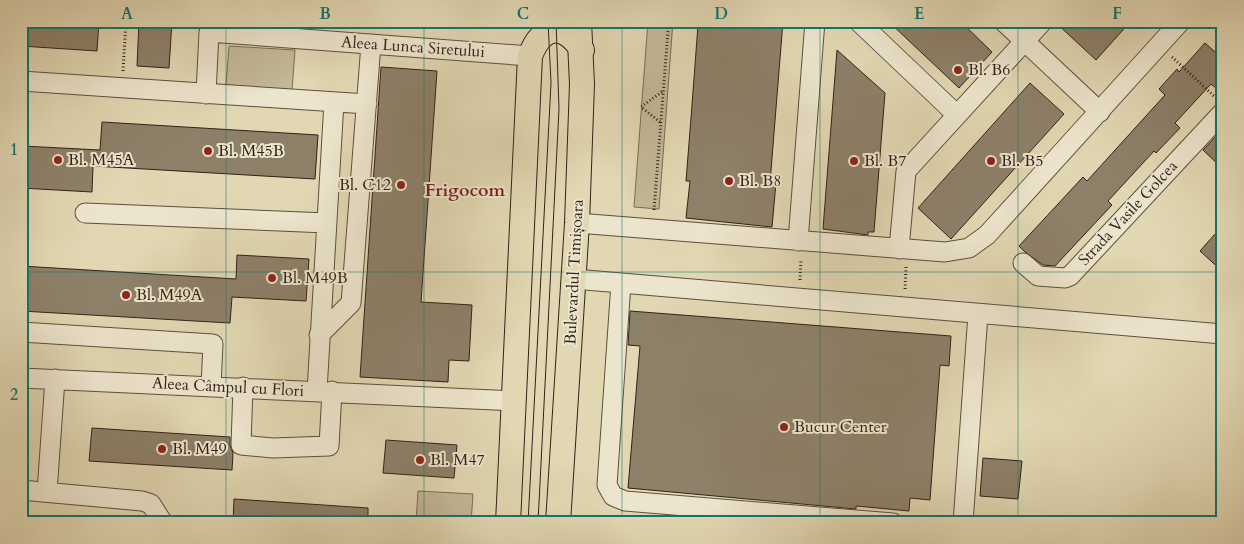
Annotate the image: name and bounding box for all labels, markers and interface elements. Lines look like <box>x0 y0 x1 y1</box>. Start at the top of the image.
text: A <box>121 3 133 25</box>
text: B <box>319 3 331 25</box>
text: C <box>517 3 529 25</box>
text: D <box>714 3 728 25</box>
text: E <box>914 3 924 25</box>
text: F <box>1112 3 1122 25</box>
street label: Aleea Lunca Siretului <box>340 31 486 63</box>
place label: Bl. B6 <box>968 59 1010 81</box>
marker: Bl. B6 <box>952 64 964 76</box>
text: 1 <box>10 139 18 161</box>
place label: Bl. M45B <box>218 140 284 162</box>
marker: Bl. M45B <box>202 145 214 157</box>
place label: Bl. M45A <box>68 149 135 171</box>
place label: Bl. B7 <box>864 150 906 172</box>
place label: Bl. B5 <box>1001 150 1043 172</box>
marker: Bl. M45A <box>52 154 64 166</box>
marker: Bl. B7 <box>848 155 860 167</box>
marker: Bl. B5 <box>985 155 997 167</box>
street label: Strada Vasile Golcea <box>1073 155 1183 270</box>
place label: Bl. B8 <box>739 170 781 192</box>
place label: Bl. C12 <box>339 174 391 196</box>
marker: Bl. B8 <box>723 175 735 187</box>
district label: Frigocom <box>425 178 506 203</box>
marker: Bl. C12 <box>395 179 407 191</box>
street label: Bulevardul Timișoara <box>559 199 589 345</box>
place label: Bl. M49B <box>282 267 348 289</box>
marker: Bl. M49B <box>266 272 278 284</box>
place label: Bl. M49A <box>136 284 203 306</box>
marker: Bl. M49A <box>120 289 132 301</box>
street label: Aleea Câmpul cu Flori <box>151 372 305 402</box>
text: 2 <box>10 384 18 406</box>
place label: Bucur Center <box>794 416 887 438</box>
marker: Bucur Center <box>778 421 790 433</box>
place label: Bl. M49 <box>172 438 227 460</box>
marker: Bl. M49 <box>156 443 168 455</box>
place label: Bl. M47 <box>430 449 485 471</box>
marker: Bl. M47 <box>414 454 426 466</box>

